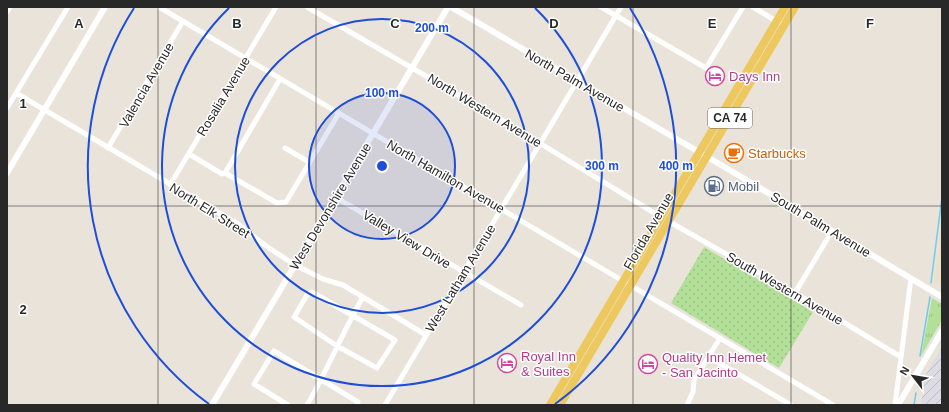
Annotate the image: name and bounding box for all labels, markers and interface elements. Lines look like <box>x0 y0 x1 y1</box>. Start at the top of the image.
text: A <box>74 16 84 31</box>
text: B <box>232 16 242 31</box>
text: C <box>390 16 400 31</box>
text: D <box>549 16 559 31</box>
text: E <box>708 16 717 31</box>
text: F <box>866 16 874 31</box>
text: 200 m <box>415 21 449 35</box>
street label: Valencia Avenue <box>116 40 177 130</box>
street label: North Palm Avenue <box>523 46 627 115</box>
street label: Rosalia Avenue <box>194 54 253 139</box>
hotel icon: Days Inn <box>704 65 726 87</box>
place label: Days Inn <box>729 69 780 84</box>
street label: North Western Avenue <box>425 70 544 150</box>
text: 100 m <box>365 86 399 100</box>
text: 1 <box>19 96 27 111</box>
road number: CA 74 <box>708 108 752 128</box>
street label: North Hamilton Avenue <box>384 137 507 216</box>
street label: West Devonshire Avenue <box>287 140 374 272</box>
cafe icon: Starbucks <box>723 142 745 164</box>
place label: Starbucks <box>748 146 806 161</box>
centre of rings <box>375 159 389 173</box>
text: 300 m <box>585 159 619 173</box>
text: 400 m <box>659 159 693 173</box>
fuel station icon: Mobil <box>703 175 725 197</box>
place label: Mobil <box>728 179 759 194</box>
street label: North Elk Street <box>167 180 253 241</box>
street label: South Palm Avenue <box>768 189 873 260</box>
street label: Florida Avenue <box>620 190 677 272</box>
street label: Valley View Drive <box>360 207 453 272</box>
street label: West Latham Avenue <box>422 222 499 335</box>
street label: South Western Avenue <box>724 249 846 328</box>
text: 2 <box>19 302 27 317</box>
place label: Royal Inn & Suites <box>521 349 576 379</box>
place label: Quality Inn Hemet - San Jacinto <box>662 350 766 380</box>
hotel icon: Royal Inn & Suites <box>496 352 518 374</box>
hotel icon: Quality Inn Hemet - San Jacinto <box>637 353 659 375</box>
north arrow <box>893 356 933 396</box>
text: N <box>897 364 912 377</box>

